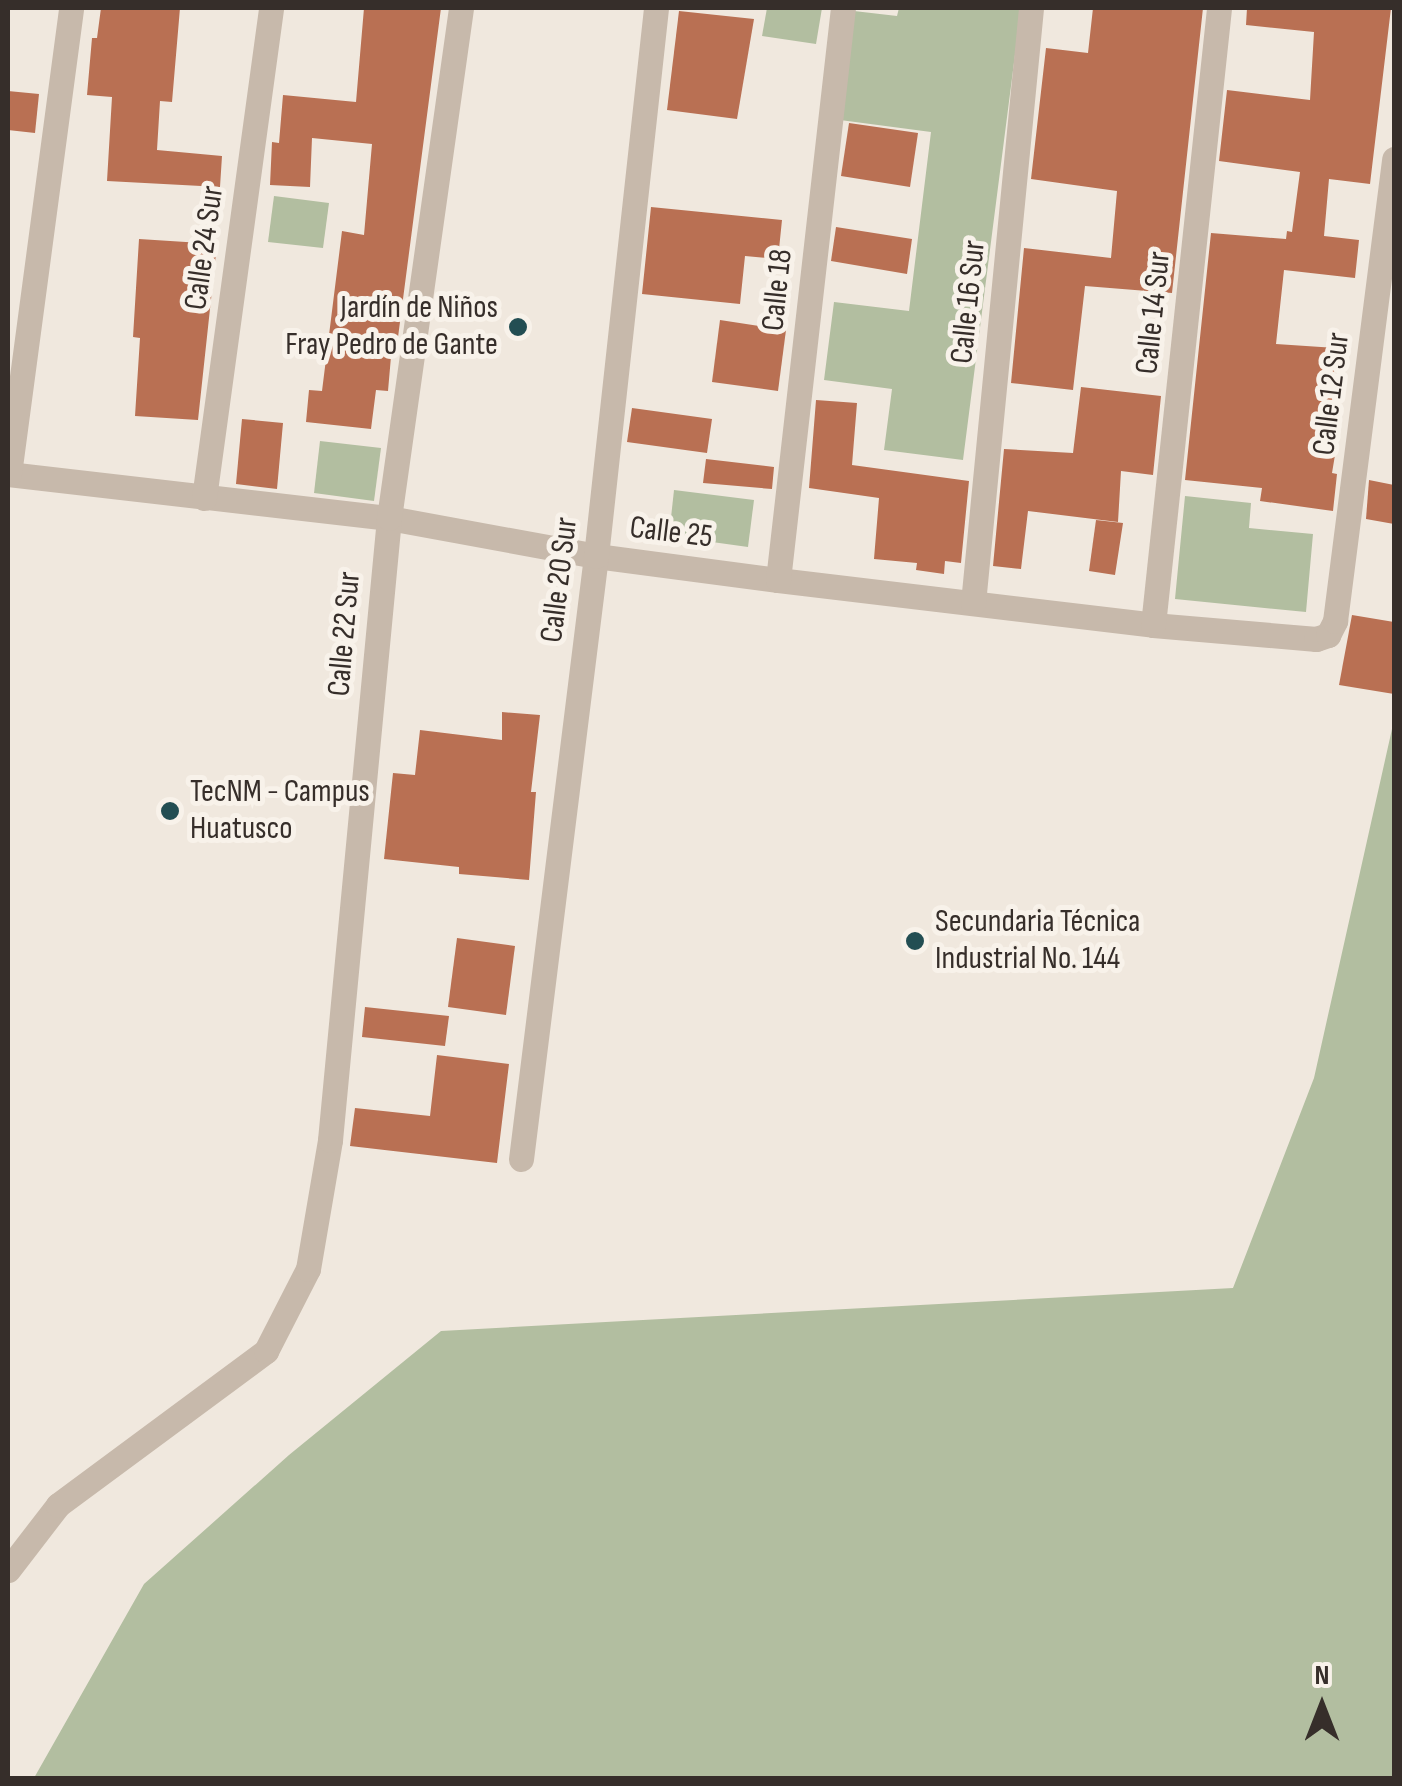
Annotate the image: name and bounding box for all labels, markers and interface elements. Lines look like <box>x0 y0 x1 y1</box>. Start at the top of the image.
street label: Calle 24 Sur <box>177 184 233 312</box>
street label: Calle 16 Sur <box>943 238 995 366</box>
street label: Calle 18 <box>755 247 801 333</box>
street label: Calle 14 Sur <box>1128 250 1180 376</box>
place label: Jardín de Niños Fray Pedro de Gante <box>285 290 498 365</box>
marker: Jardín de Niños Fray Pedro de Gante <box>507 316 529 338</box>
street label: Calle 12 Sur <box>1305 331 1359 457</box>
street label: Calle 25 <box>627 509 715 557</box>
street label: Calle 20 Sur <box>533 515 587 645</box>
street label: Calle 22 Sur <box>320 570 370 698</box>
place label: TecNM - Campus Huatusco <box>190 774 370 849</box>
marker: TecNM - Campus Huatusco <box>159 800 181 822</box>
place label: Secundaria Técnica Industrial No. 144 <box>935 904 1140 979</box>
marker: Secundaria Técnica Industrial No. 144 <box>904 930 926 952</box>
north arrow <box>1272 1656 1372 1756</box>
text: N <box>1315 1659 1329 1692</box>

